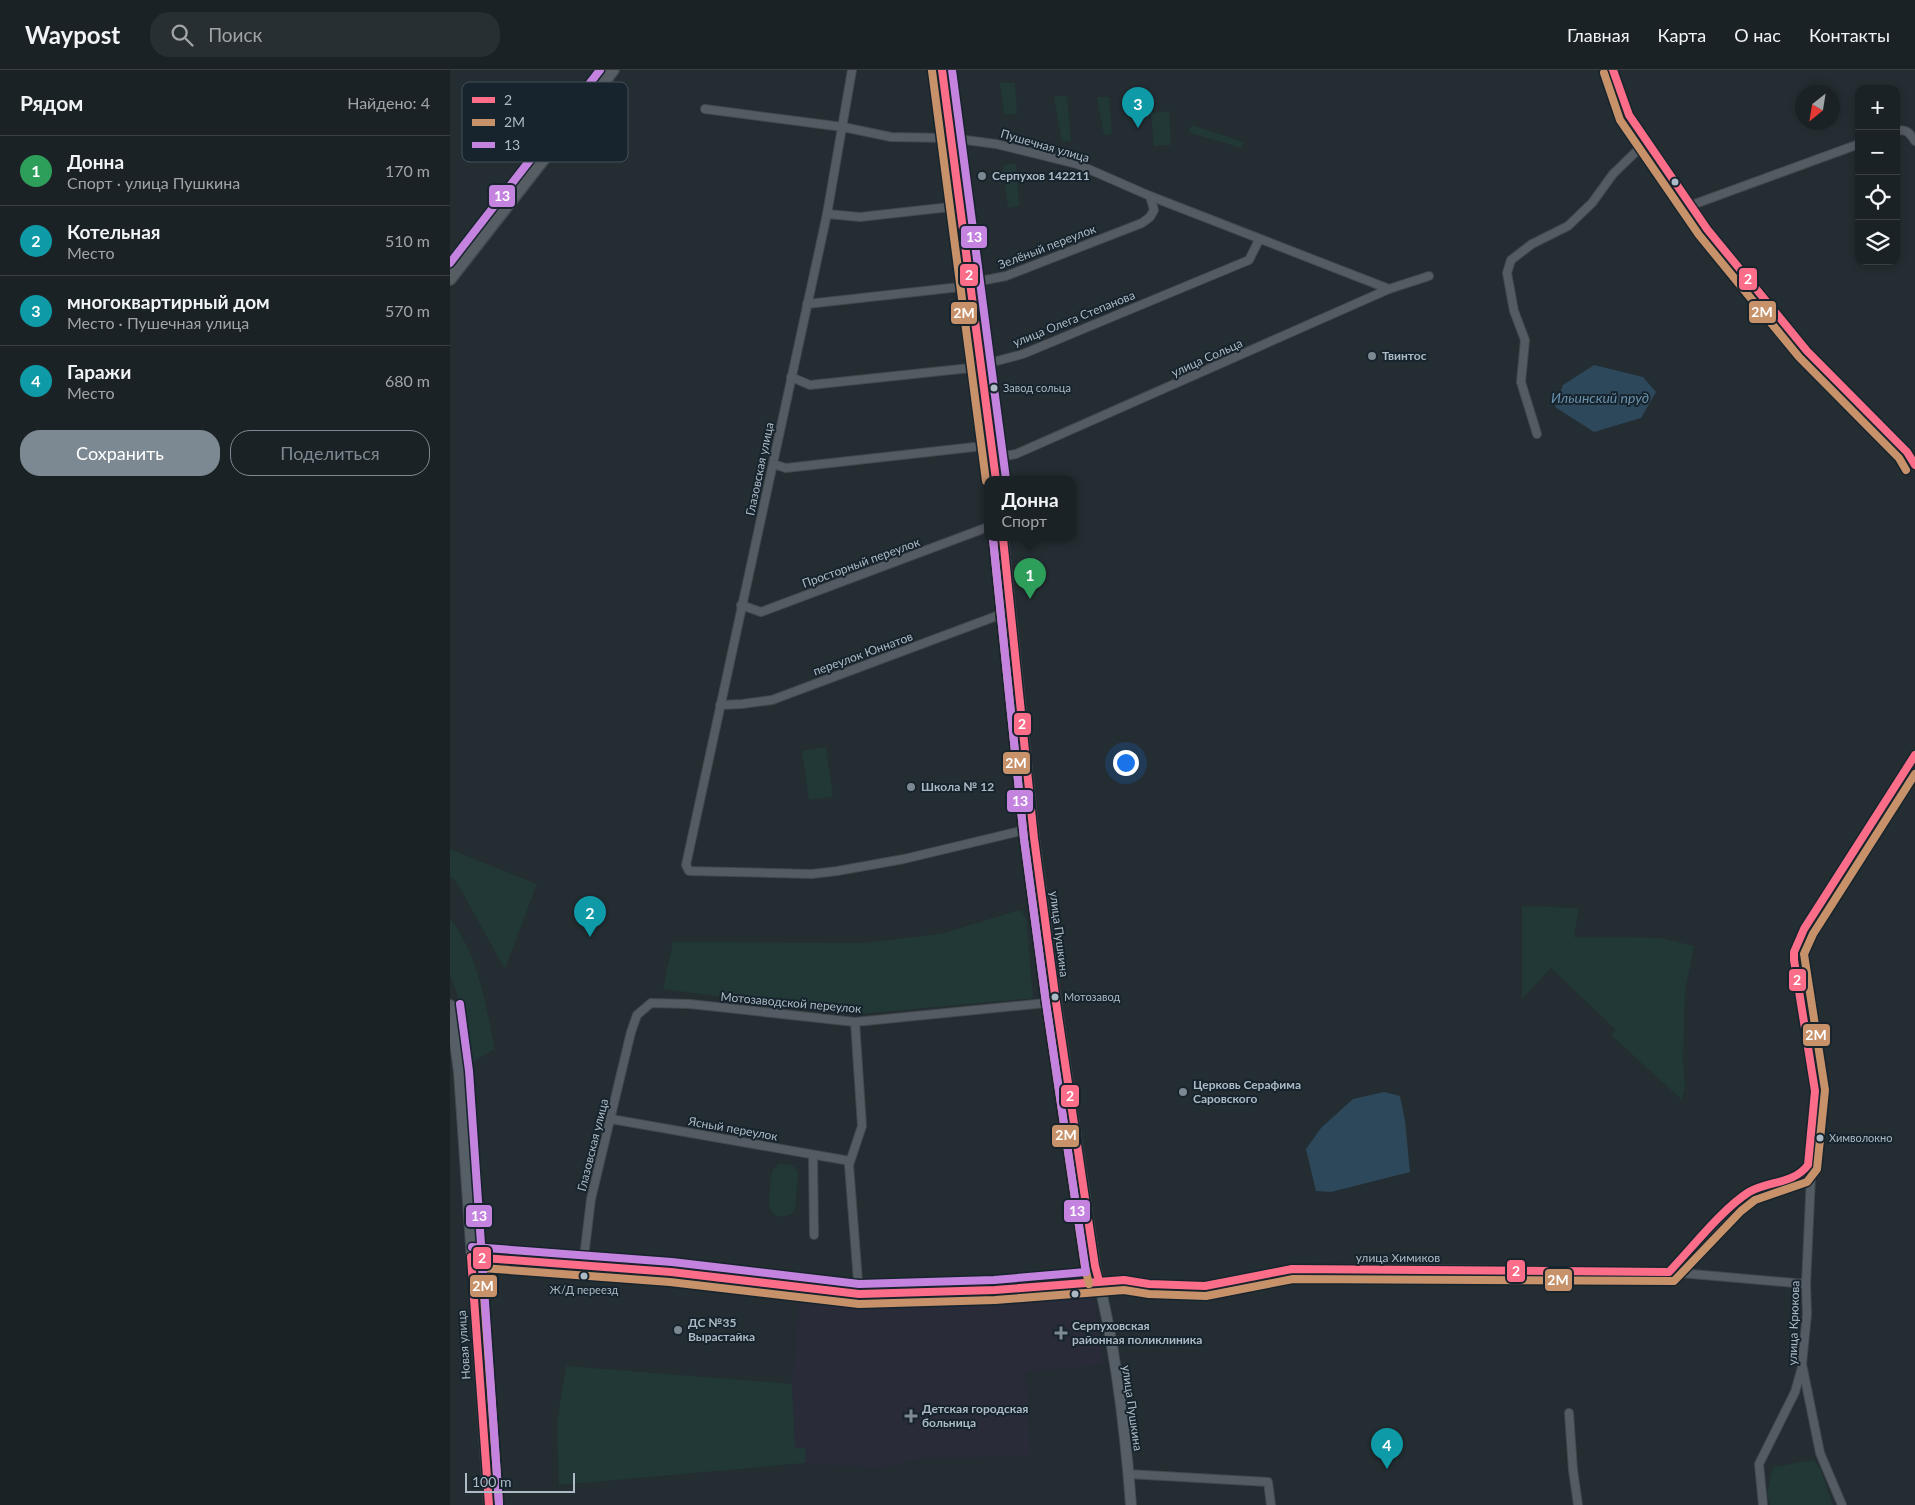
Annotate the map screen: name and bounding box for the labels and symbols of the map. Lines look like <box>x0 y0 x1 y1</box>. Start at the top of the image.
legend <box>462 82 628 162</box>
north arrow <box>1795 85 1840 130</box>
pin: 3 <box>1122 87 1154 128</box>
text: 2 <box>504 91 512 108</box>
text: 2М <box>504 113 525 130</box>
street label: Пушечная улица <box>999 126 1091 165</box>
text: 13 <box>504 136 520 153</box>
place label: Серпухов 142211 <box>992 168 1090 183</box>
marker: Серпухов 142211 <box>976 170 988 182</box>
unlabelled marker <box>1670 177 1680 187</box>
line badge: 13 <box>488 184 516 208</box>
text: 13 <box>494 187 510 204</box>
street label: Зелёный переулок <box>996 221 1099 272</box>
line badge: 13 <box>960 225 988 249</box>
text: 13 <box>966 228 982 245</box>
line badge: 2 <box>959 263 979 287</box>
text: 2 <box>965 266 973 283</box>
line badge: 2 <box>1738 267 1758 291</box>
text: 2 <box>1744 270 1752 287</box>
street label: улица Олега Степанова <box>1011 287 1137 350</box>
line badge: 2М <box>1748 300 1777 324</box>
line badge: 2М <box>950 301 978 325</box>
text: 2М <box>1751 303 1773 320</box>
text: 2М <box>953 304 975 321</box>
street label: улица Сольца <box>1169 335 1245 380</box>
place label: Твинтос <box>1382 348 1427 363</box>
marker: Твинтос <box>1366 350 1378 362</box>
place label: Завод сольца <box>1003 381 1071 394</box>
marker: Завод сольца <box>989 383 999 393</box>
water label: Ильинский пруд <box>1551 389 1649 406</box>
street label: Глазовская улица <box>742 421 777 517</box>
street label: Просторный переулок <box>800 534 923 591</box>
pin: 1 <box>1014 558 1046 599</box>
street label: переулок Юннатов <box>811 629 915 679</box>
line badge: 2 <box>1013 712 1032 736</box>
text: 2 <box>1018 715 1026 732</box>
your location <box>1113 750 1139 776</box>
line badge: 2М <box>1002 751 1031 775</box>
text: 2М <box>1005 754 1027 771</box>
place label: Школа № 12 <box>921 779 994 794</box>
marker: Школа № 12 <box>905 781 917 793</box>
line badge: 13 <box>1006 789 1034 813</box>
text: 13 <box>1012 792 1028 809</box>
street label: улица Пушкина <box>1047 890 1072 978</box>
pin: 2 <box>574 896 606 937</box>
line badge: 2 <box>1788 968 1807 992</box>
text: 2 <box>1793 971 1801 988</box>
street label: Мотозаводской переулок <box>720 989 863 1016</box>
place label: Мотозавод <box>1064 990 1120 1003</box>
marker: Мотозавод <box>1050 992 1060 1002</box>
line badge: 2М <box>1802 1023 1831 1047</box>
text: 2М <box>1805 1026 1827 1043</box>
place label: Церковь Серафима Саровского <box>1193 1077 1301 1106</box>
line badge: 2 <box>1060 1084 1080 1108</box>
marker: Церковь Серафима Саровского <box>1177 1086 1189 1098</box>
text: 2 <box>1066 1087 1074 1104</box>
street label: Глазовская улица <box>574 1097 611 1193</box>
street label: Ясный переулок <box>686 1113 780 1144</box>
line badge: 2М <box>1051 1124 1080 1148</box>
text: 2М <box>1055 1126 1077 1143</box>
place label: Химволокно <box>1829 1131 1892 1144</box>
marker: Химволокно <box>1815 1133 1825 1143</box>
line badge: 13 <box>1063 1199 1091 1223</box>
text: 13 <box>1069 1202 1085 1219</box>
line badge: 13 <box>465 1204 493 1228</box>
text: 13 <box>471 1207 487 1224</box>
line badge: 2 <box>472 1246 492 1270</box>
text: 2 <box>478 1249 486 1266</box>
street label: улица Химиков <box>1356 1250 1440 1265</box>
line badge: 2 <box>1506 1259 1526 1283</box>
text: 2 <box>1512 1262 1520 1279</box>
line badge: 2М <box>1544 1268 1573 1292</box>
marker: Ж/Д переезд <box>579 1271 589 1281</box>
text: 2М <box>1547 1271 1569 1288</box>
line badge: 2М <box>469 1274 498 1298</box>
text: 2М <box>472 1277 494 1294</box>
street label: улица Крюкова <box>1785 1280 1802 1366</box>
place label: Ж/Д переезд <box>550 1283 619 1296</box>
unlabelled marker <box>1070 1289 1080 1299</box>
street label: Новая улица <box>454 1310 473 1380</box>
place label: ДС №35 Вырастайка <box>688 1315 755 1344</box>
place label: Серпуховская районная поликлиника <box>1072 1318 1202 1347</box>
marker: ДС №35 Вырастайка <box>672 1324 684 1336</box>
marker: Серпуховская районная поликлиника <box>1054 1326 1068 1340</box>
street label: улица Пушкина <box>1119 1364 1146 1452</box>
place label: Детская городская больница <box>922 1401 1028 1430</box>
marker: Детская городская больница <box>904 1409 918 1423</box>
pin: 4 <box>1371 1428 1403 1469</box>
scale bar <box>465 1470 575 1493</box>

